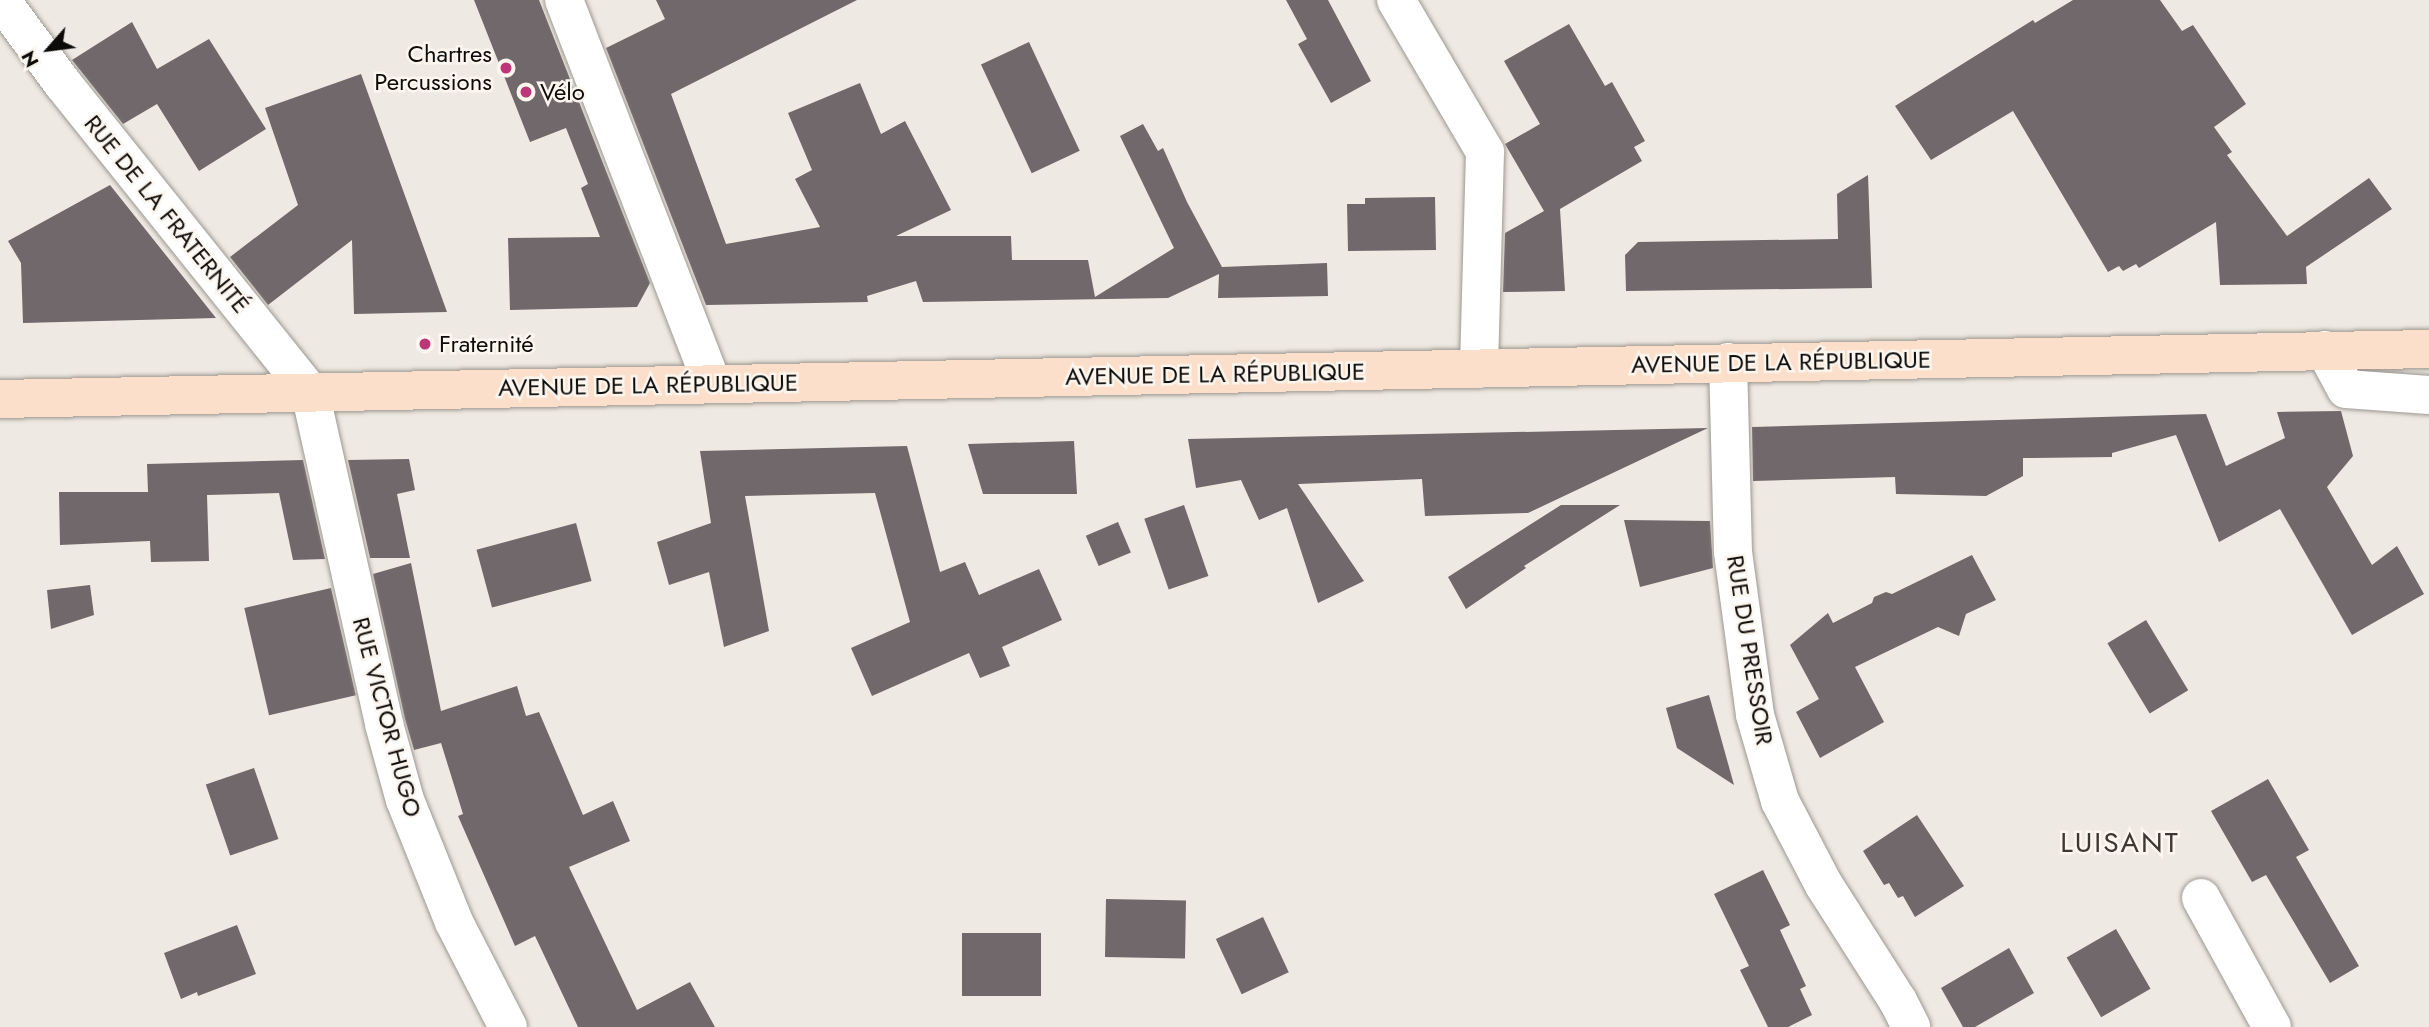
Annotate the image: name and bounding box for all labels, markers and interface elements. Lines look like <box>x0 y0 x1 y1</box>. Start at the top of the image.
north arrow <box>14 14 84 84</box>
place label: Chartres Percussions <box>374 40 492 96</box>
text: N <box>15 46 45 72</box>
marker: Chartres Percussions <box>498 60 514 76</box>
place label: Vélo <box>540 78 585 106</box>
marker: Vélo <box>518 84 534 100</box>
street label: RUE DE LA FRATERNITÉ <box>78 109 256 319</box>
place label: Fraternité <box>439 330 534 358</box>
marker: Fraternité <box>417 336 433 352</box>
street label: AVENUE DE LA RÉPUBLIQUE <box>1631 345 1931 379</box>
street label: AVENUE DE LA RÉPUBLIQUE <box>1065 357 1365 391</box>
street label: AVENUE DE LA RÉPUBLIQUE <box>498 368 798 402</box>
street label: RUE DU PRESSOIR <box>1721 553 1779 747</box>
street label: RUE VICTOR HUGO <box>346 614 428 820</box>
district label: LUISANT <box>2061 826 2179 860</box>

